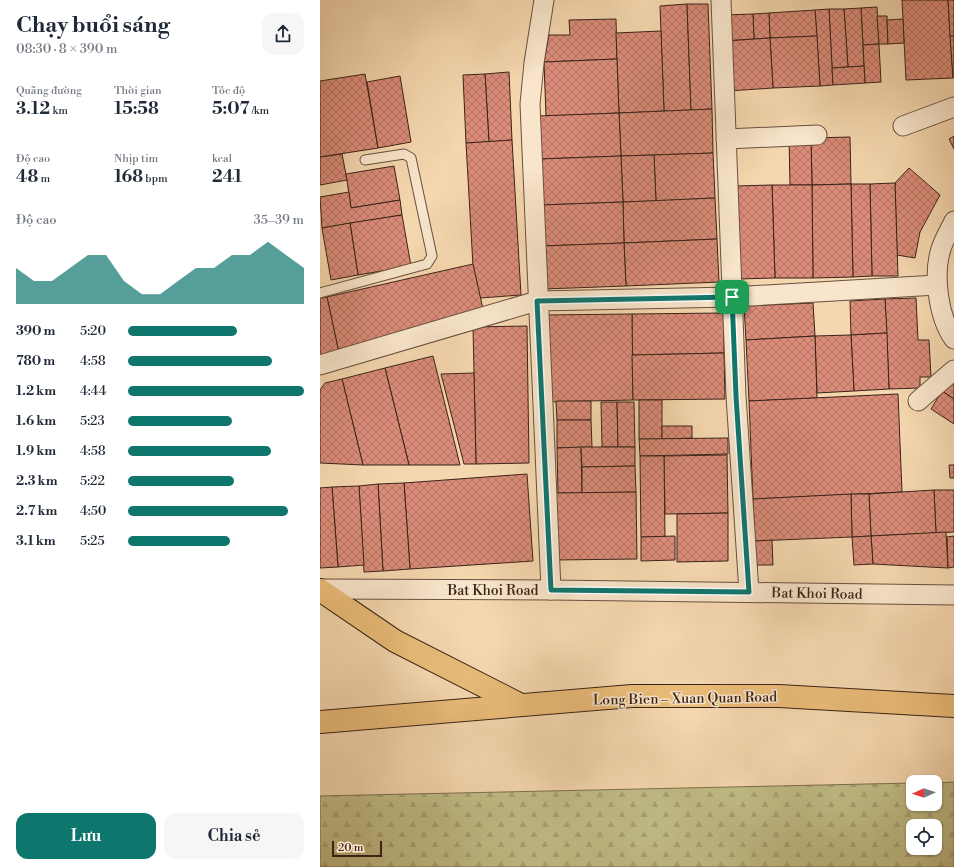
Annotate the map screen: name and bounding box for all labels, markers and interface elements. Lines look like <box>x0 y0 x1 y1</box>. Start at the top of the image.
text: Chạy buổi sáng <box>16 12 170 39</box>
button: share <box>262 13 304 55</box>
text: 08:30 · 8 × 390 m <box>16 41 117 57</box>
text: Quãng đường <box>16 84 82 98</box>
text: Thời gian <box>114 84 162 98</box>
text: Tốc độ <box>212 84 245 98</box>
text: 3.12 <box>16 98 50 120</box>
text: 15:58 <box>114 98 159 120</box>
text: 5:07 <box>212 98 249 120</box>
text: km <box>50 104 68 118</box>
text: /km <box>249 104 269 118</box>
text: Độ cao <box>16 152 50 166</box>
text: Nhịp tim <box>114 152 158 166</box>
text: kcal <box>212 152 232 166</box>
text: 48 <box>16 166 38 188</box>
text: 168 <box>114 166 143 188</box>
text: 241 <box>212 166 242 188</box>
text: m <box>38 172 50 186</box>
text: bpm <box>143 172 168 186</box>
text: Độ cao <box>16 212 57 228</box>
text: 35–39 m <box>254 212 304 228</box>
pin <box>715 280 749 314</box>
icon: arrive <box>721 286 743 308</box>
text: 390 m <box>16 323 55 339</box>
text: 5:20 <box>80 323 106 339</box>
text: 780 m <box>16 353 55 369</box>
text: 4:58 <box>80 353 106 369</box>
text: 1.2 km <box>16 383 56 399</box>
text: 4:44 <box>80 383 106 399</box>
text: 1.6 km <box>16 413 56 429</box>
text: 5:23 <box>80 413 105 429</box>
text: 1.9 km <box>16 443 56 459</box>
text: 4:58 <box>80 443 106 459</box>
text: 2.3 km <box>16 473 57 489</box>
text: 5:22 <box>80 473 105 489</box>
text: 2.7 km <box>16 503 57 519</box>
text: 4:50 <box>80 503 106 519</box>
text: 3.1 km <box>16 533 56 549</box>
text: 5:25 <box>80 533 105 549</box>
street label: Bat Khoi Road <box>446 582 539 600</box>
street label: Bat Khoi Road <box>770 584 863 604</box>
street label: Long Bien – Xuan Quan Road <box>593 688 777 710</box>
north arrow <box>906 775 942 811</box>
map controls <box>906 775 942 855</box>
button: Lưu <box>16 813 156 859</box>
button: Chia sẻ <box>164 813 304 859</box>
button: locate <box>906 819 942 855</box>
scale bar <box>332 839 382 858</box>
text: 20 m <box>338 841 363 855</box>

